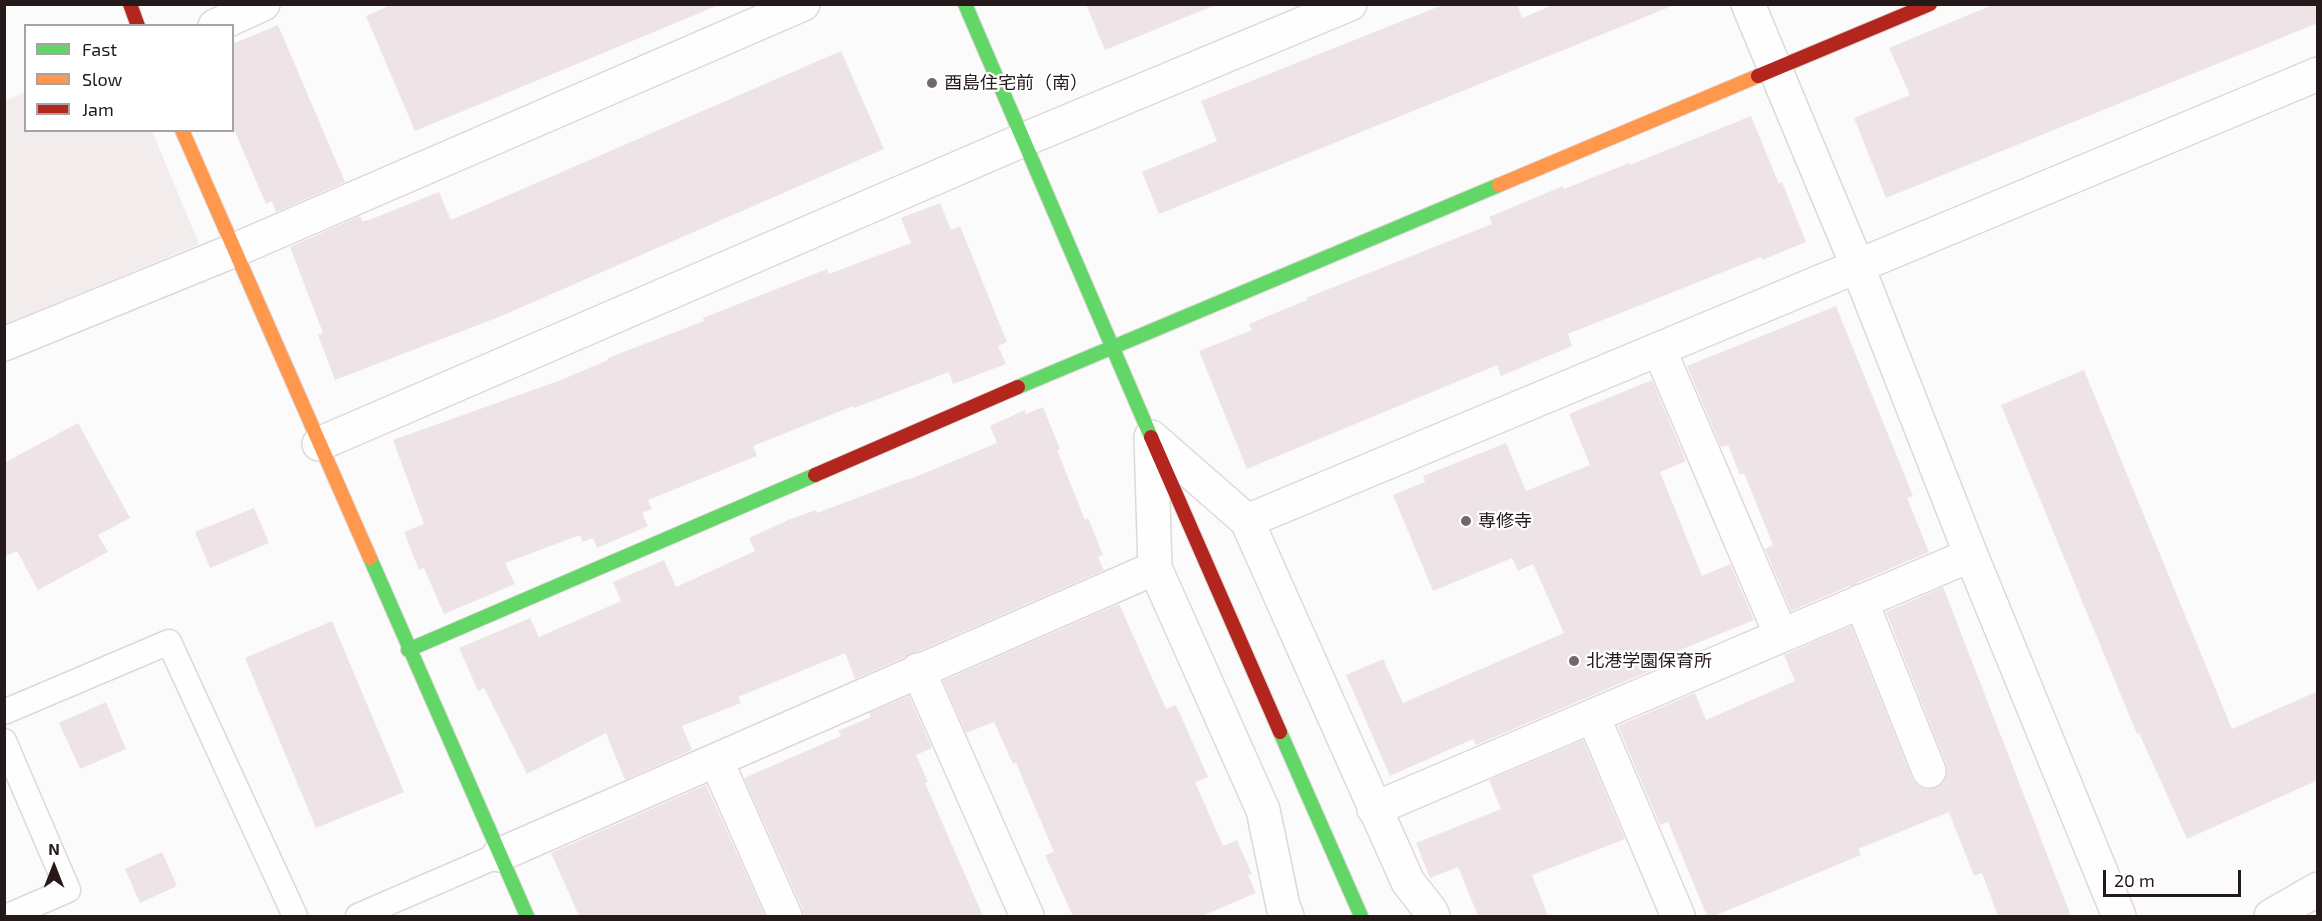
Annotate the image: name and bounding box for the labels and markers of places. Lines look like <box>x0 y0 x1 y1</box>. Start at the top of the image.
place label: 酉島住宅前（南） <box>944 72 1088 94</box>
marker: 酉島住宅前（南） <box>925 76 939 90</box>
place label: 専修寺 <box>1478 510 1532 532</box>
marker: 専修寺 <box>1459 514 1473 528</box>
place label: 北港学園保育所 <box>1586 650 1712 672</box>
marker: 北港学園保育所 <box>1567 654 1581 668</box>

